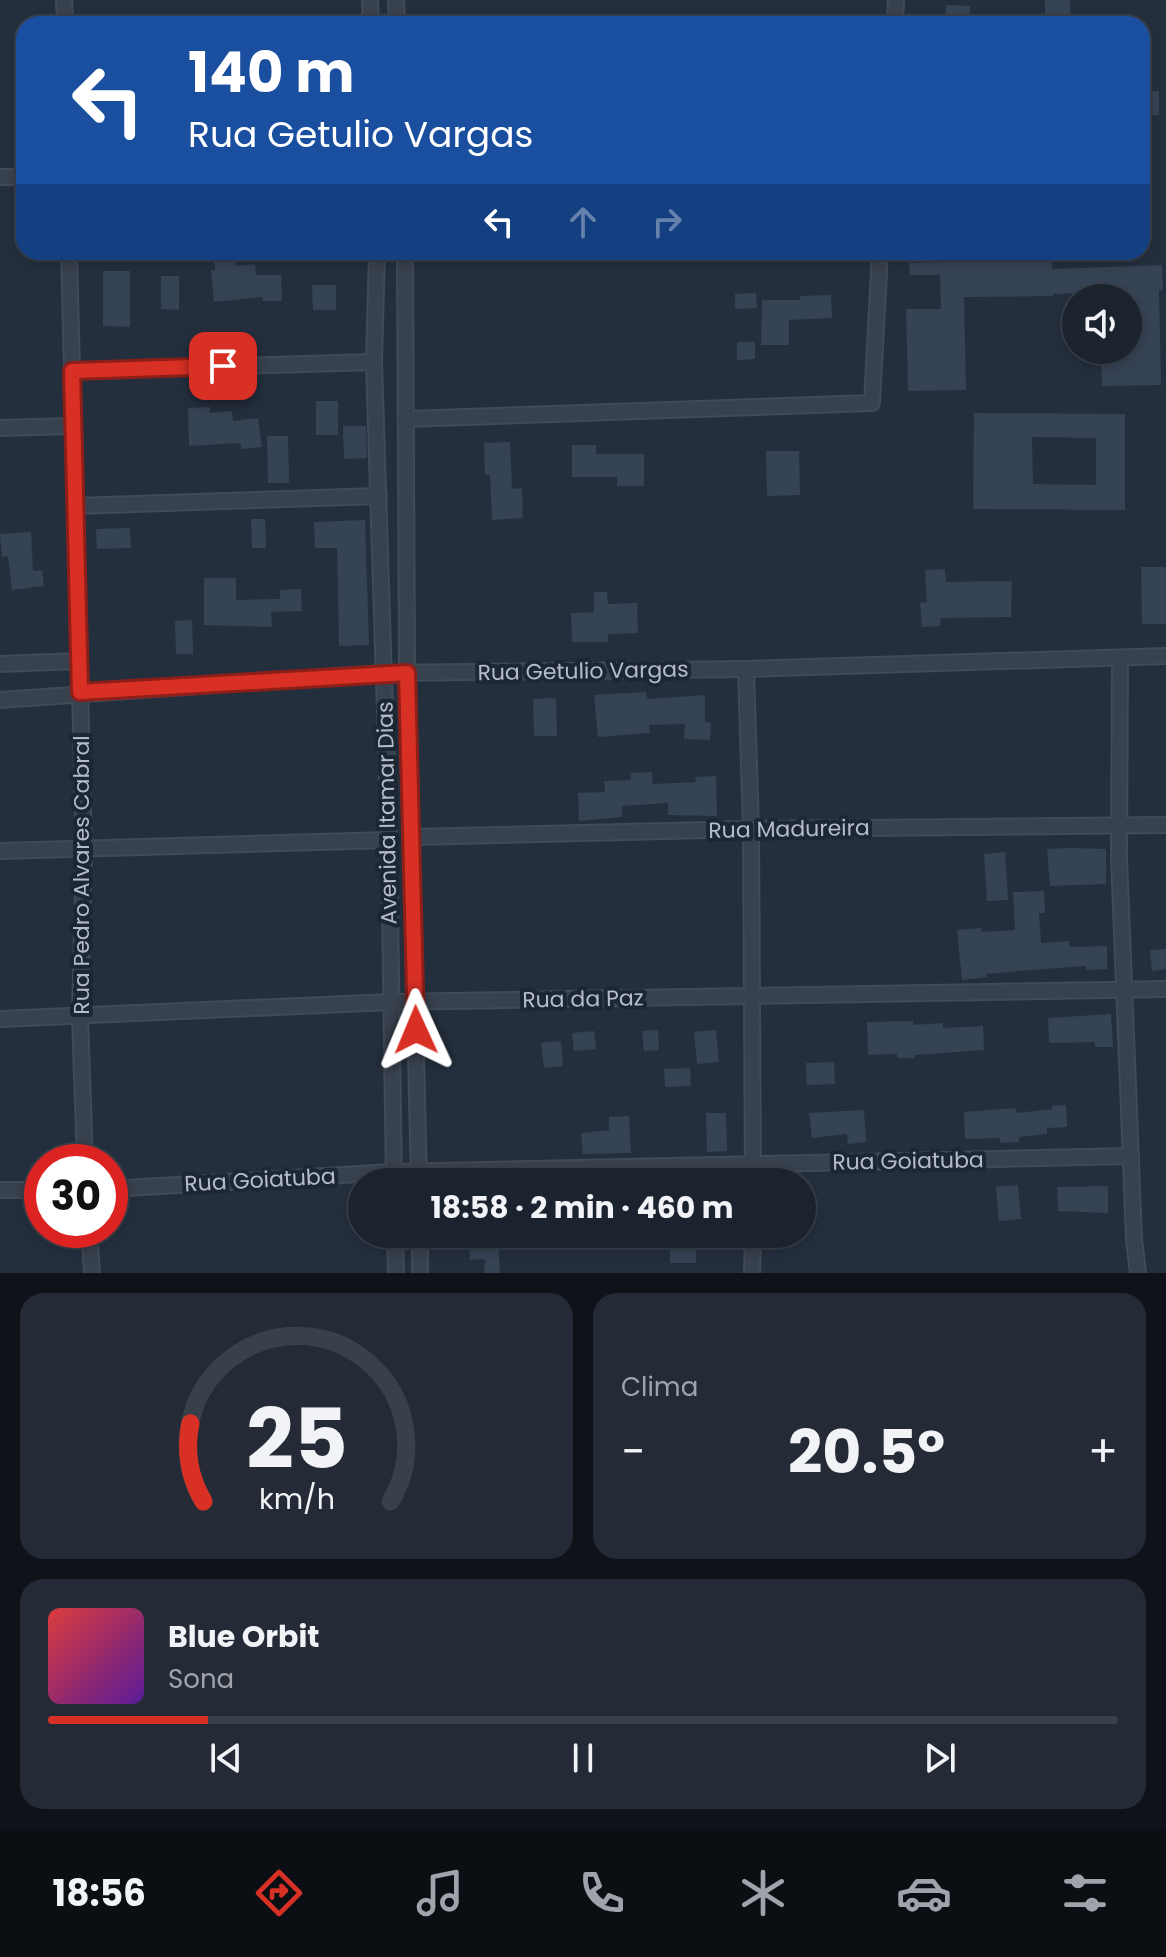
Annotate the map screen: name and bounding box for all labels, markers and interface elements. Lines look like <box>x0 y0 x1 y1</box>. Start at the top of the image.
text: 140 m <box>188 33 355 112</box>
icon: left <box>56 48 160 152</box>
text: Rua Getulio Vargas <box>188 109 533 160</box>
icon: left <box>477 200 521 244</box>
icon: ahead <box>561 200 605 244</box>
icon: right <box>645 200 689 244</box>
map controls <box>1062 284 1142 364</box>
button: sound <box>1062 284 1142 364</box>
pin <box>189 332 257 400</box>
icon: arrive <box>201 344 245 388</box>
street label: Rua Getulio Vargas <box>477 654 689 688</box>
street label: Avenida Itamar Dias <box>370 701 404 925</box>
street label: Rua Pedro Alvares Cabral <box>66 735 97 1015</box>
street label: Rua Madureira <box>708 812 870 846</box>
street label: Rua da Paz <box>522 982 644 1016</box>
position arrow <box>374 988 458 1072</box>
speed limit sign: 30 <box>24 1144 128 1248</box>
street label: Rua Goiatuba <box>832 1144 984 1178</box>
street label: Rua Goiatuba <box>184 1161 336 1199</box>
text: 18:58 · 2 min · 460 m <box>431 1186 734 1229</box>
text: Clima <box>621 1369 698 1405</box>
text: 25 <box>246 1381 347 1497</box>
text: 20.5° <box>788 1410 945 1494</box>
text: − <box>621 1421 645 1482</box>
text: + <box>1088 1421 1118 1482</box>
text: km/h <box>258 1479 335 1519</box>
text: Blue Orbit <box>168 1615 320 1658</box>
text: Sona <box>168 1661 234 1697</box>
icon: previous <box>204 1736 248 1780</box>
icon: pause <box>561 1736 605 1780</box>
icon: next <box>918 1736 962 1780</box>
icon: directions <box>251 1865 307 1921</box>
icon: music <box>412 1865 468 1921</box>
icon: phone <box>574 1865 630 1921</box>
icon: climate <box>735 1865 791 1921</box>
icon: car <box>896 1865 952 1921</box>
icon: filters <box>1057 1865 1113 1921</box>
text: 18:56 <box>53 1868 146 1919</box>

